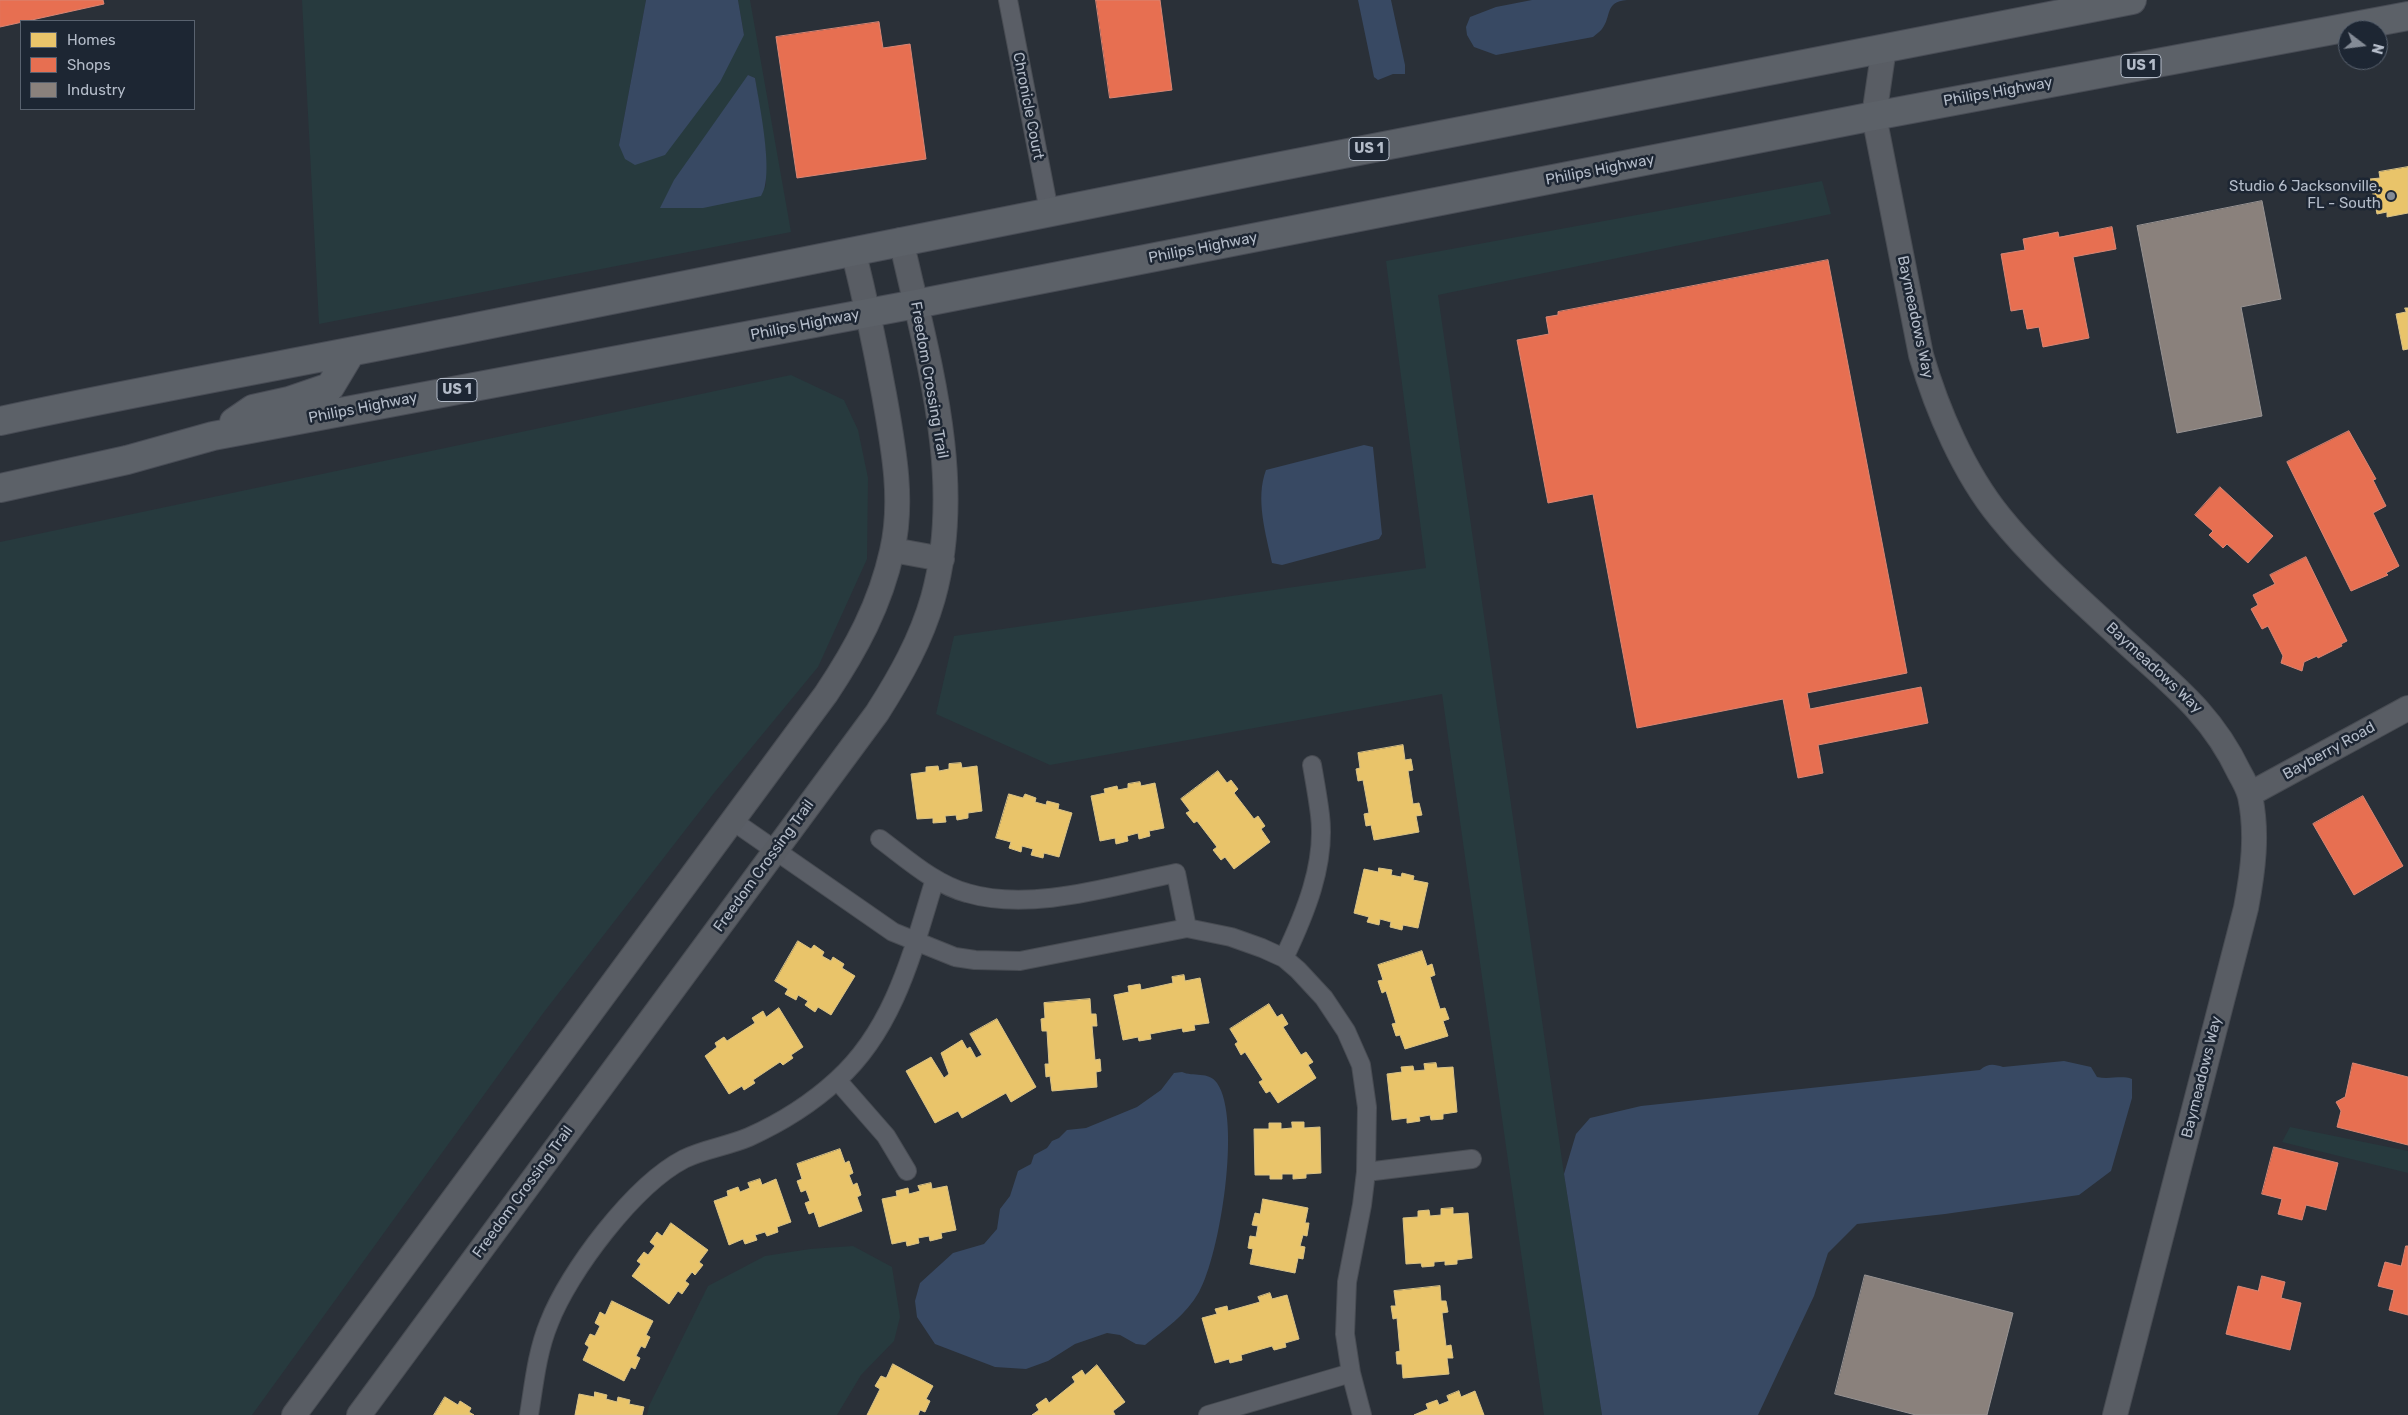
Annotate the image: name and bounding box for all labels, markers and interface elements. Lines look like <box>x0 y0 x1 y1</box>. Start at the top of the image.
legend <box>20 20 195 110</box>
north arrow <box>2338 20 2388 70</box>
text: Homes <box>67 31 116 49</box>
text: N <box>2367 42 2387 56</box>
street label: Chronicle Court <box>1009 51 1047 161</box>
road number: US 1 <box>2121 54 2161 78</box>
text: Shops <box>67 56 111 74</box>
street label: Philips Highway <box>1942 74 2054 110</box>
text: Industry <box>67 81 126 99</box>
road number: US 1 <box>1349 138 1389 160</box>
street label: Philips Highway <box>1544 151 1656 189</box>
place label: Studio 6 Jacksonville, FL - South <box>2229 178 2381 213</box>
marker: Studio 6 Jacksonville, FL - South <box>2385 190 2397 202</box>
street label: Philips Highway <box>1147 229 1259 267</box>
street label: Baymeadows Way <box>1893 254 1937 380</box>
street label: Freedom Crossing Trail <box>906 300 952 460</box>
street label: Philips Highway <box>749 306 861 344</box>
road number: US 1 <box>437 378 477 402</box>
street label: Philips Highway <box>307 389 419 427</box>
street label: Baymeadows Way <box>2102 619 2206 717</box>
street label: Bayberry Road <box>2280 718 2378 784</box>
street label: Freedom Crossing Trail <box>710 796 818 936</box>
street label: Baymeadows Way <box>2178 1014 2226 1140</box>
street label: Freedom Crossing Trail <box>469 1122 577 1262</box>

